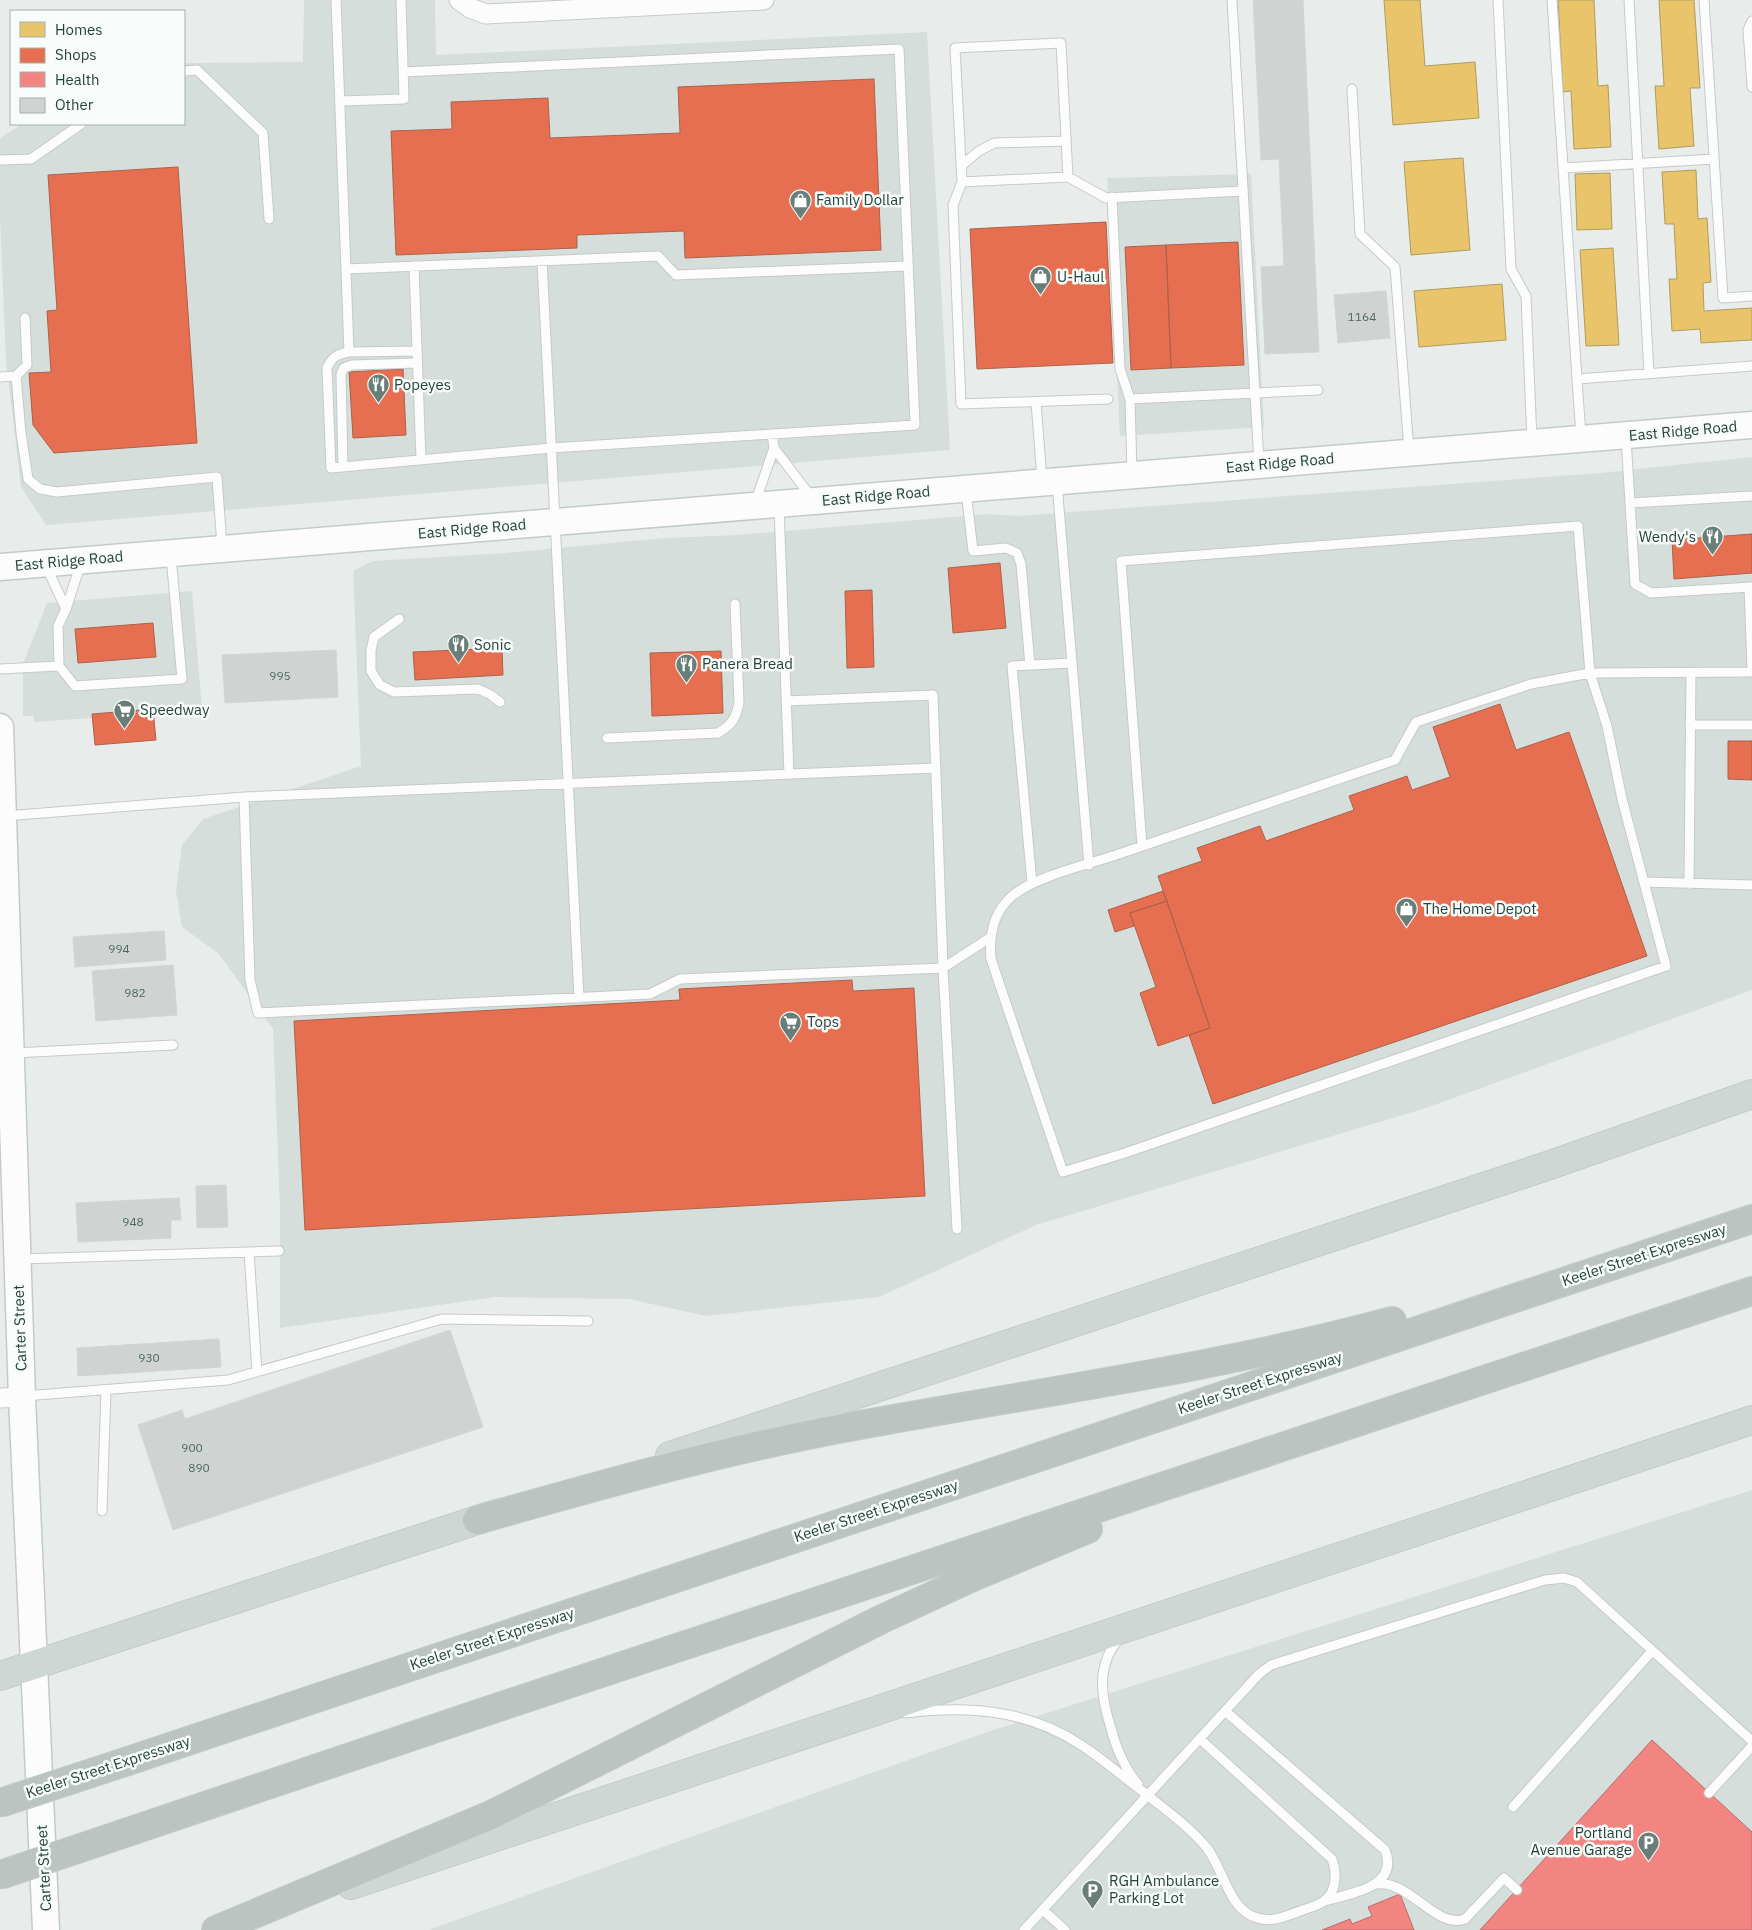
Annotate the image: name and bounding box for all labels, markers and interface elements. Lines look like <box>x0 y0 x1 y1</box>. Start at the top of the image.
legend <box>10 10 185 125</box>
text: Homes <box>55 20 103 39</box>
text: Shops <box>55 45 97 64</box>
text: Health <box>55 70 100 89</box>
text: Other <box>55 95 94 114</box>
shop icon: Family Dollar <box>788 188 812 219</box>
place label: Family Dollar <box>816 190 904 209</box>
shop icon: U-Haul <box>1029 265 1053 296</box>
place label: U-Haul <box>1057 267 1104 286</box>
house number: 1164 <box>1348 309 1376 324</box>
restaurant icon: Popeyes <box>366 373 390 404</box>
place label: Popeyes <box>394 375 451 394</box>
street label: East Ridge Road <box>1628 416 1738 445</box>
street label: East Ridge Road <box>1225 448 1335 477</box>
street label: East Ridge Road <box>821 481 931 510</box>
street label: East Ridge Road <box>417 514 527 543</box>
restaurant icon: Wendy's <box>1700 525 1724 556</box>
place label: Wendy's <box>1639 527 1696 546</box>
street label: East Ridge Road <box>14 546 124 575</box>
restaurant icon: Sonic <box>446 633 470 664</box>
place label: Sonic <box>474 635 511 654</box>
restaurant icon: Panera Bread <box>674 652 698 683</box>
place label: Panera Bread <box>702 654 793 673</box>
house number: 995 <box>269 668 291 683</box>
supermarket icon: Speedway <box>112 698 136 729</box>
place label: Speedway <box>140 700 210 719</box>
shop icon: The Home Depot <box>1395 897 1419 928</box>
place label: The Home Depot <box>1423 899 1536 918</box>
house number: 994 <box>108 941 130 956</box>
house number: 982 <box>124 985 146 1000</box>
supermarket icon: Tops <box>779 1010 803 1041</box>
place label: Tops <box>807 1012 839 1031</box>
house number: 948 <box>122 1214 144 1229</box>
street label: Keeler Street Expressway <box>1559 1219 1729 1290</box>
street label: Carter Street <box>8 1284 31 1372</box>
street label: Keeler Street Expressway <box>1175 1347 1345 1418</box>
house number: 930 <box>138 1350 160 1365</box>
house number: 900 <box>181 1440 203 1455</box>
house number: 890 <box>188 1460 210 1475</box>
street label: Keeler Street Expressway <box>791 1475 961 1546</box>
street label: Keeler Street Expressway <box>407 1603 577 1674</box>
street label: Keeler Street Expressway <box>23 1731 193 1802</box>
place label: Portland Avenue Garage <box>1530 1823 1632 1859</box>
street label: Carter Street <box>32 1824 55 1912</box>
parking icon: Portland Avenue Garage <box>1636 1830 1660 1861</box>
place label: RGH Ambulance Parking Lot <box>1109 1871 1219 1907</box>
parking icon: RGH Ambulance Parking Lot <box>1081 1878 1105 1909</box>

